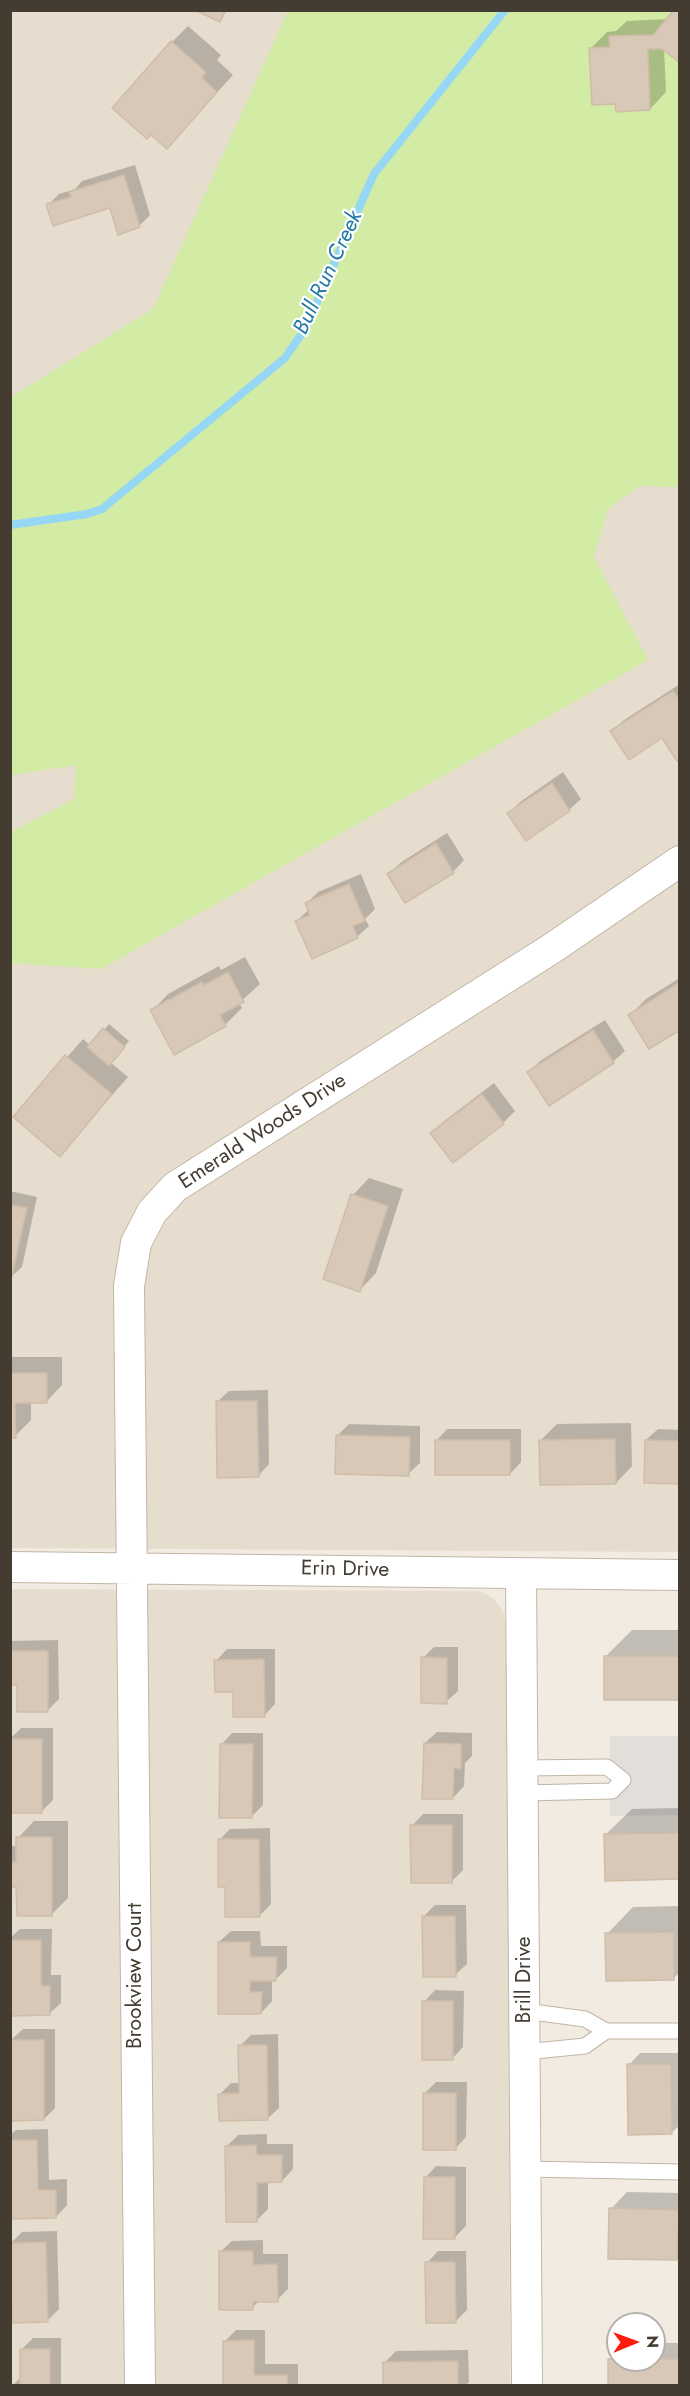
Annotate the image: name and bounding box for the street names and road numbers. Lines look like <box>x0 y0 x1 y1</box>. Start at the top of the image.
street label: Emerald Woods Drive <box>175 1068 351 1196</box>
street label: Erin Drive <box>301 1557 389 1583</box>
street label: Brookview Court <box>123 1903 149 2049</box>
street label: Brill Drive <box>512 1936 538 2024</box>

